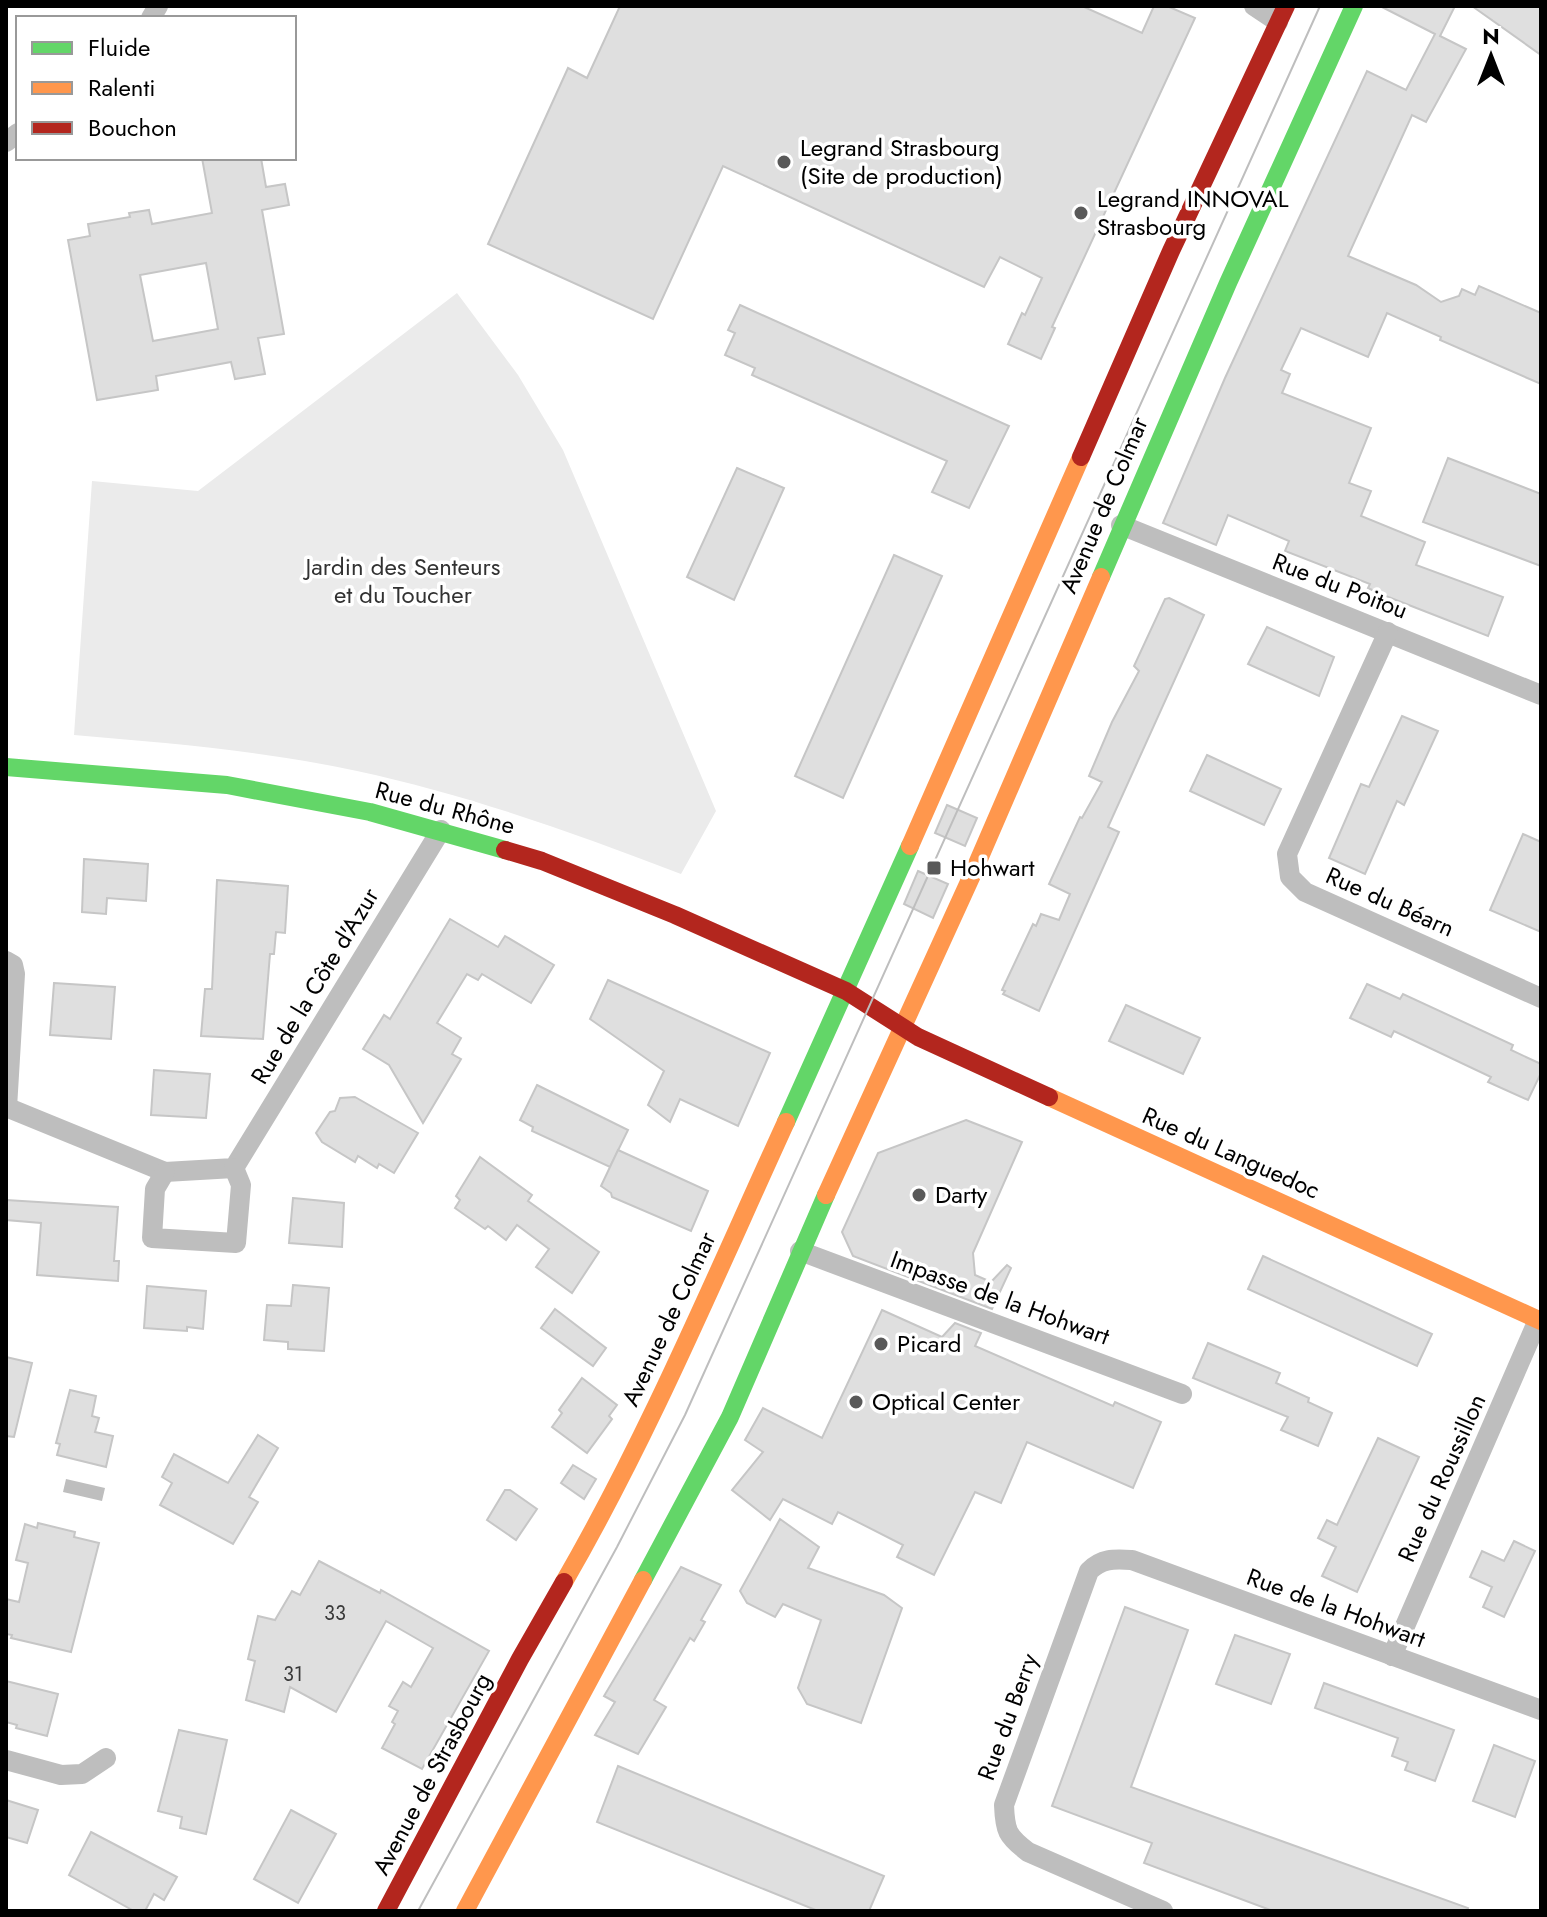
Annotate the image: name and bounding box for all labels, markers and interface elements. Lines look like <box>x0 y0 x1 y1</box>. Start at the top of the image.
legend <box>16 16 296 160</box>
north arrow <box>1451 16 1531 96</box>
text: N <box>1482 20 1500 52</box>
text: Fluide <box>88 30 150 65</box>
text: Ralenti <box>88 70 155 105</box>
text: Bouchon <box>88 110 177 145</box>
place label: Legrand Strasbourg (Site de production) <box>800 130 1003 193</box>
marker: Legrand Strasbourg (Site de production) <box>775 153 793 171</box>
place label: Legrand INNOVAL Strasbourg <box>1097 181 1289 244</box>
marker: Legrand INNOVAL Strasbourg <box>1072 204 1090 222</box>
street label: Avenue de Colmar <box>1051 410 1157 599</box>
street label: Rue du Poitou <box>1267 544 1413 627</box>
park label: Jardin des Senteurs et du Toucher <box>303 549 500 612</box>
street label: Rue du Rhône <box>371 772 519 843</box>
place label: Hohwart <box>950 850 1035 885</box>
street label: Rue du Béarn <box>1320 858 1460 945</box>
marker: Hohwart <box>925 859 943 877</box>
street label: Rue de la Côte d'Azur <box>242 880 388 1091</box>
street label: Rue du Languedoc <box>1137 1098 1326 1207</box>
place label: Darty <box>935 1177 988 1212</box>
marker: Darty <box>910 1186 928 1204</box>
street label: Avenue de Colmar <box>613 1225 725 1412</box>
street label: Impasse de la Hohwart <box>886 1242 1115 1354</box>
place label: Picard <box>897 1326 961 1361</box>
marker: Picard <box>872 1335 890 1353</box>
place label: Optical Center <box>872 1384 1021 1419</box>
street label: Rue du Roussillon <box>1389 1388 1494 1567</box>
marker: Optical Center <box>847 1393 865 1411</box>
street label: Rue de la Hohwart <box>1242 1559 1431 1656</box>
house number: 33 <box>324 1599 346 1628</box>
street label: Rue du Berry <box>968 1648 1047 1785</box>
house number: 31 <box>283 1660 303 1689</box>
street label: Avenue de Strasbourg <box>363 1666 500 1881</box>

